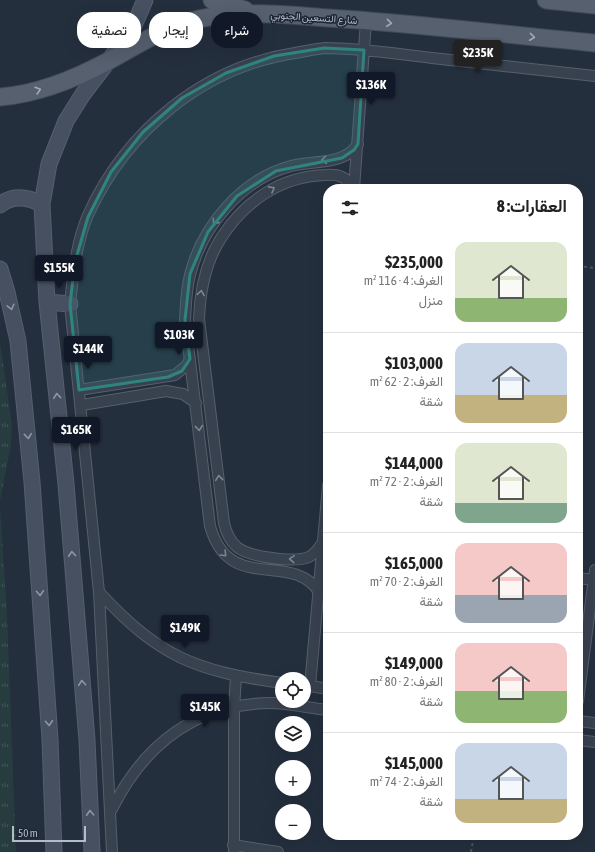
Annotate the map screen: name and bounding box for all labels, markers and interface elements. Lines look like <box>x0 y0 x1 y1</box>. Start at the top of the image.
street label: شارع التسعين الجنوبي <box>270 9 358 29</box>
chip: تصفية <box>77 12 141 48</box>
chip: إيجار <box>149 12 203 48</box>
chip: شراء <box>211 12 263 48</box>
one-way arrow <box>386 18 392 27</box>
one-way arrow <box>529 32 535 41</box>
pin: $235K <box>450 40 506 74</box>
text: $235K <box>463 45 493 60</box>
pin: $136K <box>343 72 399 106</box>
text: $136K <box>356 77 386 92</box>
one-way arrow <box>34 86 41 94</box>
one-way arrow <box>321 155 328 164</box>
one-way arrow <box>267 187 275 194</box>
text: العقارات: 8 <box>497 196 567 216</box>
icon: filters <box>339 197 361 219</box>
one-way arrow <box>213 217 220 224</box>
text: $235,000 <box>385 252 443 272</box>
pin: $155K <box>31 255 87 289</box>
icon: home <box>487 258 535 306</box>
text: $155K <box>44 260 74 275</box>
text: الغرف: 4 · 116 m² <box>364 273 443 288</box>
one-way arrow <box>196 290 205 296</box>
text: منزل <box>419 293 443 308</box>
one-way arrow <box>6 304 14 310</box>
pin: $103K <box>151 322 207 356</box>
text: $103K <box>164 327 194 342</box>
pin: $144K <box>60 336 116 370</box>
text: $144K <box>73 341 103 356</box>
text: $103,000 <box>385 353 443 373</box>
icon: home <box>487 359 535 407</box>
text: الغرف: 2 · 62 m² <box>370 374 443 389</box>
one-way arrow <box>53 393 62 399</box>
text: شقة <box>420 394 443 409</box>
pin: $165K <box>48 417 104 451</box>
text: $165K <box>61 422 91 437</box>
one-way arrow <box>194 425 203 431</box>
one-way arrow <box>23 433 32 439</box>
text: $144,000 <box>385 453 443 473</box>
icon: home <box>487 459 535 507</box>
text: الغرف: 2 · 72 m² <box>370 474 443 489</box>
one-way arrow <box>215 475 224 481</box>
text: شقة <box>420 494 443 509</box>
one-way arrow <box>219 549 227 557</box>
one-way arrow <box>67 551 76 557</box>
text: $165,000 <box>385 553 443 573</box>
one-way arrow <box>289 555 295 564</box>
icon: home <box>487 559 535 607</box>
text: الغرف: 2 · 70 m² <box>370 574 443 589</box>
one-way arrow <box>36 590 45 596</box>
text: شقة <box>420 594 443 609</box>
pin: $149K <box>157 615 213 649</box>
text: $149K <box>170 620 200 635</box>
text: $149,000 <box>385 653 443 673</box>
icon: home <box>487 659 535 707</box>
map controls <box>275 672 311 840</box>
button: locate <box>275 672 311 708</box>
text: الغرف: 2 · 80 m² <box>370 674 443 689</box>
one-way arrow <box>78 680 87 686</box>
pin: $145K <box>177 694 233 728</box>
text: شقة <box>420 694 443 709</box>
text: $145K <box>190 699 220 714</box>
button: layers <box>275 716 311 752</box>
one-way arrow <box>45 720 54 726</box>
text: $145,000 <box>385 753 443 773</box>
icon: home <box>487 759 535 807</box>
button: + <box>275 760 311 796</box>
text: الغرف: 2 · 74 m² <box>370 774 443 789</box>
text: شقة <box>420 794 443 809</box>
button: − <box>275 804 311 840</box>
one-way arrow <box>86 810 95 816</box>
scale bar <box>12 824 86 843</box>
text: 50 m <box>18 827 38 839</box>

